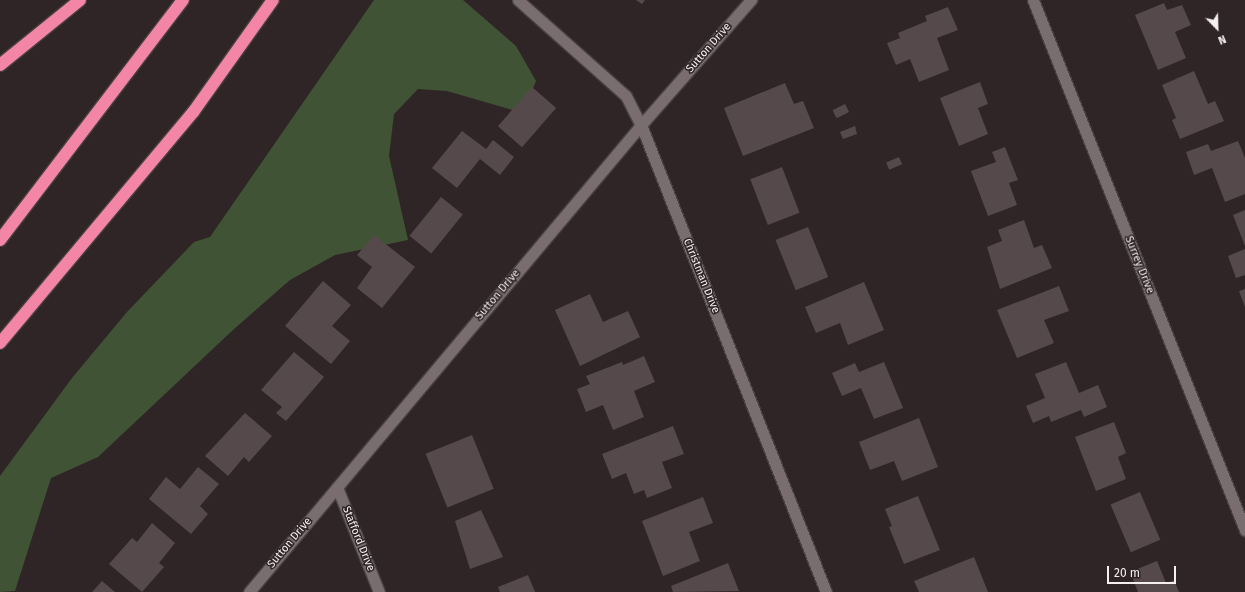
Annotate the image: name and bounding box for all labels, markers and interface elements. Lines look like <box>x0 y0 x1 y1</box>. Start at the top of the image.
north arrow <box>1197 8 1237 48</box>
street label: Sutton Drive <box>684 20 734 76</box>
text: N <box>1216 32 1228 47</box>
street label: Surrey Drive <box>1122 234 1156 296</box>
street label: Christman Drive <box>680 237 722 315</box>
street label: Sutton Drive <box>473 267 523 323</box>
street label: Stafford Drive <box>339 505 377 573</box>
street label: Sutton Drive <box>265 515 315 571</box>
scale bar <box>1109 558 1178 584</box>
text: 20 m <box>1114 566 1140 580</box>

